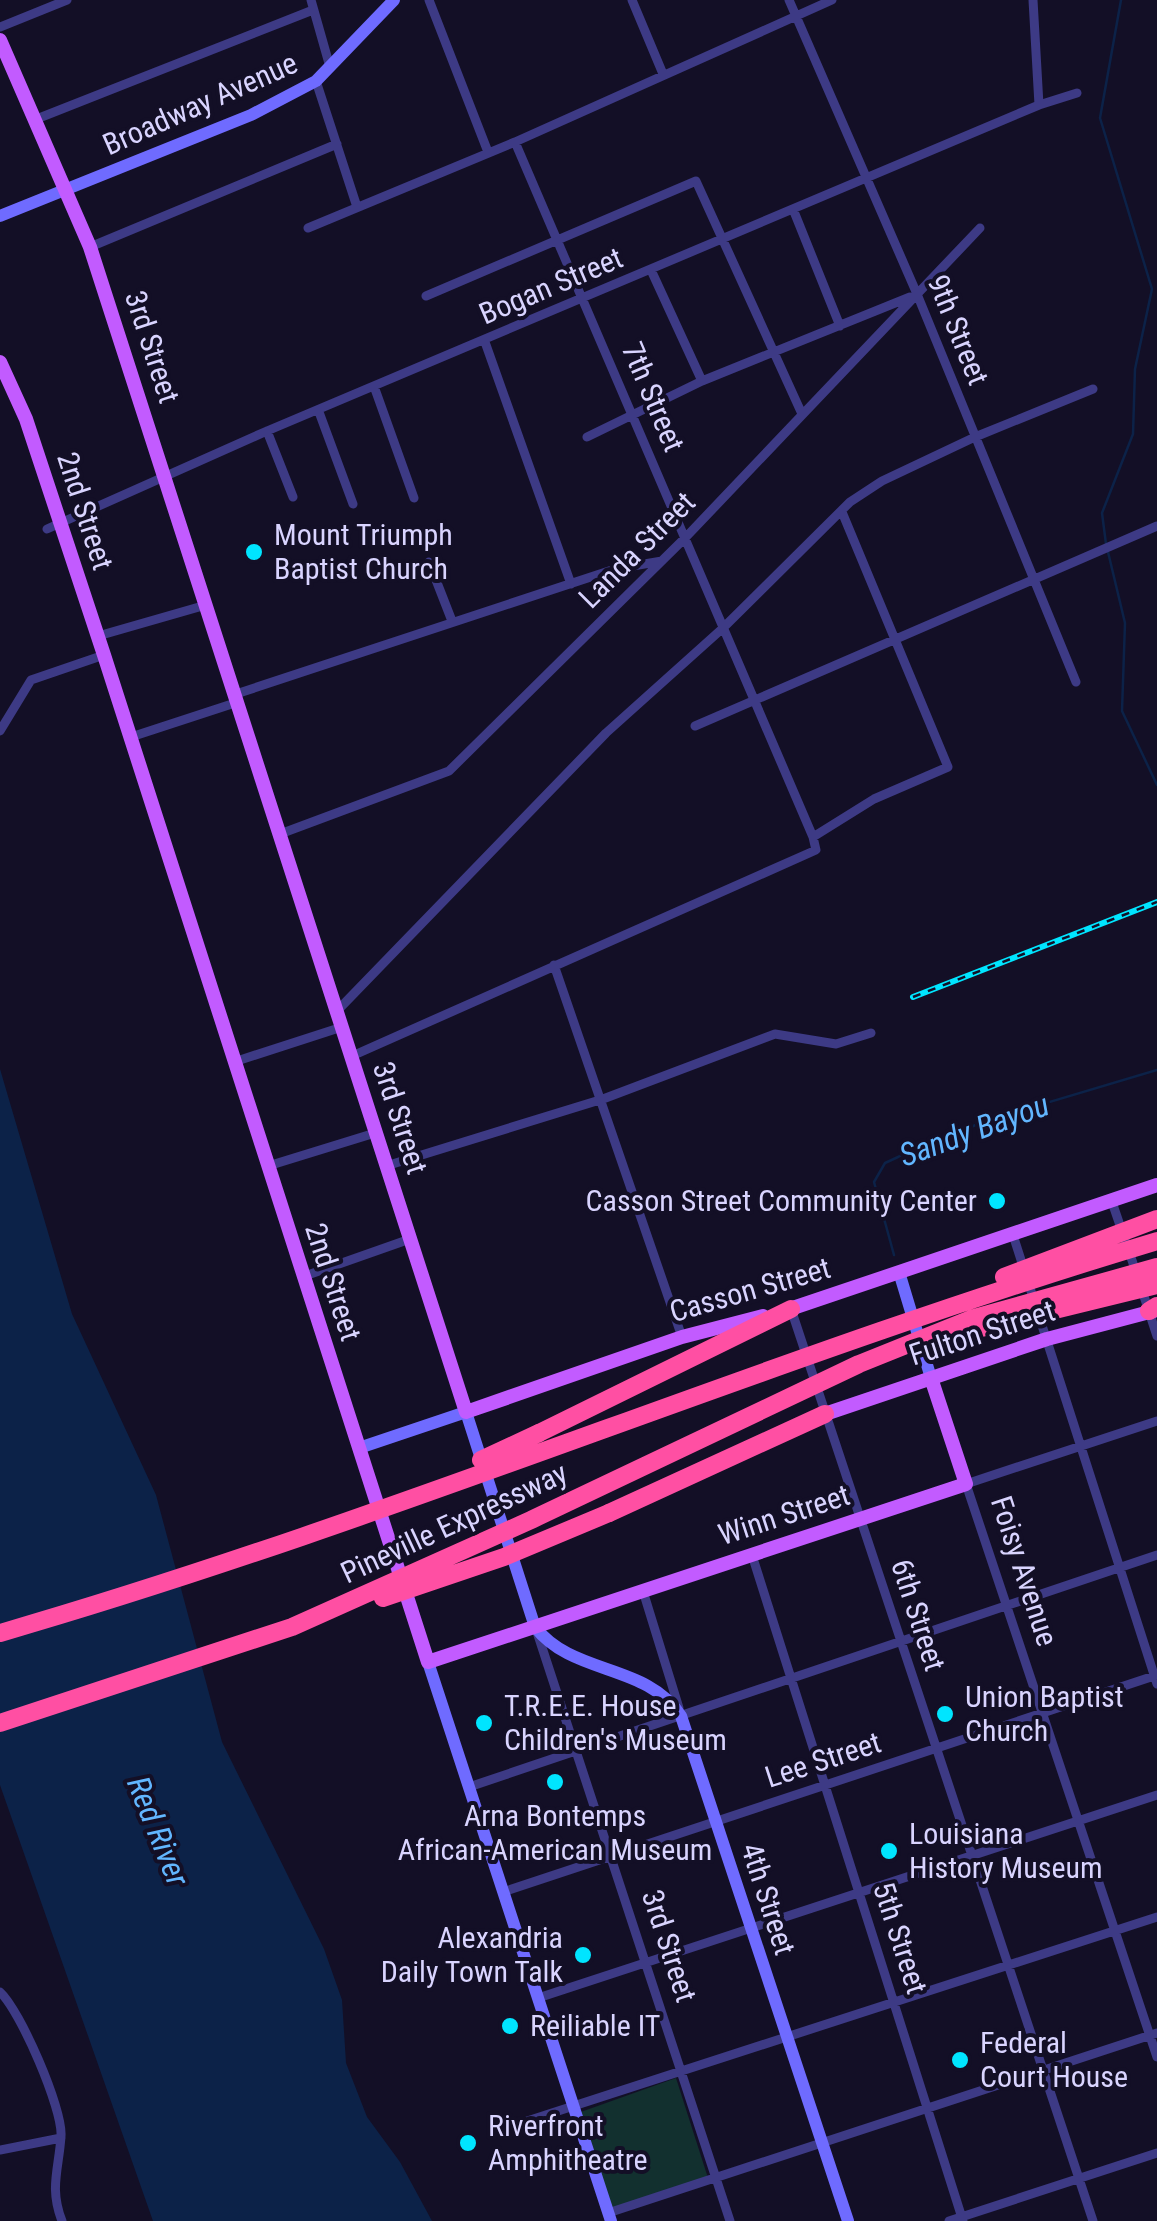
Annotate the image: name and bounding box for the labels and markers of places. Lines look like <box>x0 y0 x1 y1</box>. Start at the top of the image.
place label: Mount Triumph Baptist Church <box>274 517 453 586</box>
marker: Mount Triumph Baptist Church <box>243 541 265 563</box>
place label: Casson Street Community Center <box>586 1183 977 1218</box>
marker: Casson Street Community Center <box>986 1190 1008 1212</box>
place label: Union Baptist Church <box>965 1679 1124 1748</box>
place label: T.R.E.E. House Children's Museum <box>504 1688 727 1757</box>
marker: Union Baptist Church <box>934 1703 956 1725</box>
marker: T.R.E.E. House Children's Museum <box>473 1712 495 1734</box>
marker: Arna Bontemps African-American Museum <box>544 1771 566 1793</box>
place label: Arna Bontemps African-American Museum <box>398 1798 712 1867</box>
place label: Louisiana History Museum <box>909 1816 1103 1885</box>
marker: Louisiana History Museum <box>878 1840 900 1862</box>
place label: Alexandria Daily Town Talk <box>381 1920 563 1989</box>
marker: Alexandria Daily Town Talk <box>572 1944 594 1966</box>
place label: Reiliable IT <box>530 2008 660 2043</box>
marker: Reiliable IT <box>499 2015 521 2037</box>
place label: Federal Court House <box>980 2025 1128 2094</box>
marker: Federal Court House <box>949 2049 971 2071</box>
place label: Riverfront Amphitheatre <box>488 2108 648 2177</box>
marker: Riverfront Amphitheatre <box>457 2132 479 2154</box>

